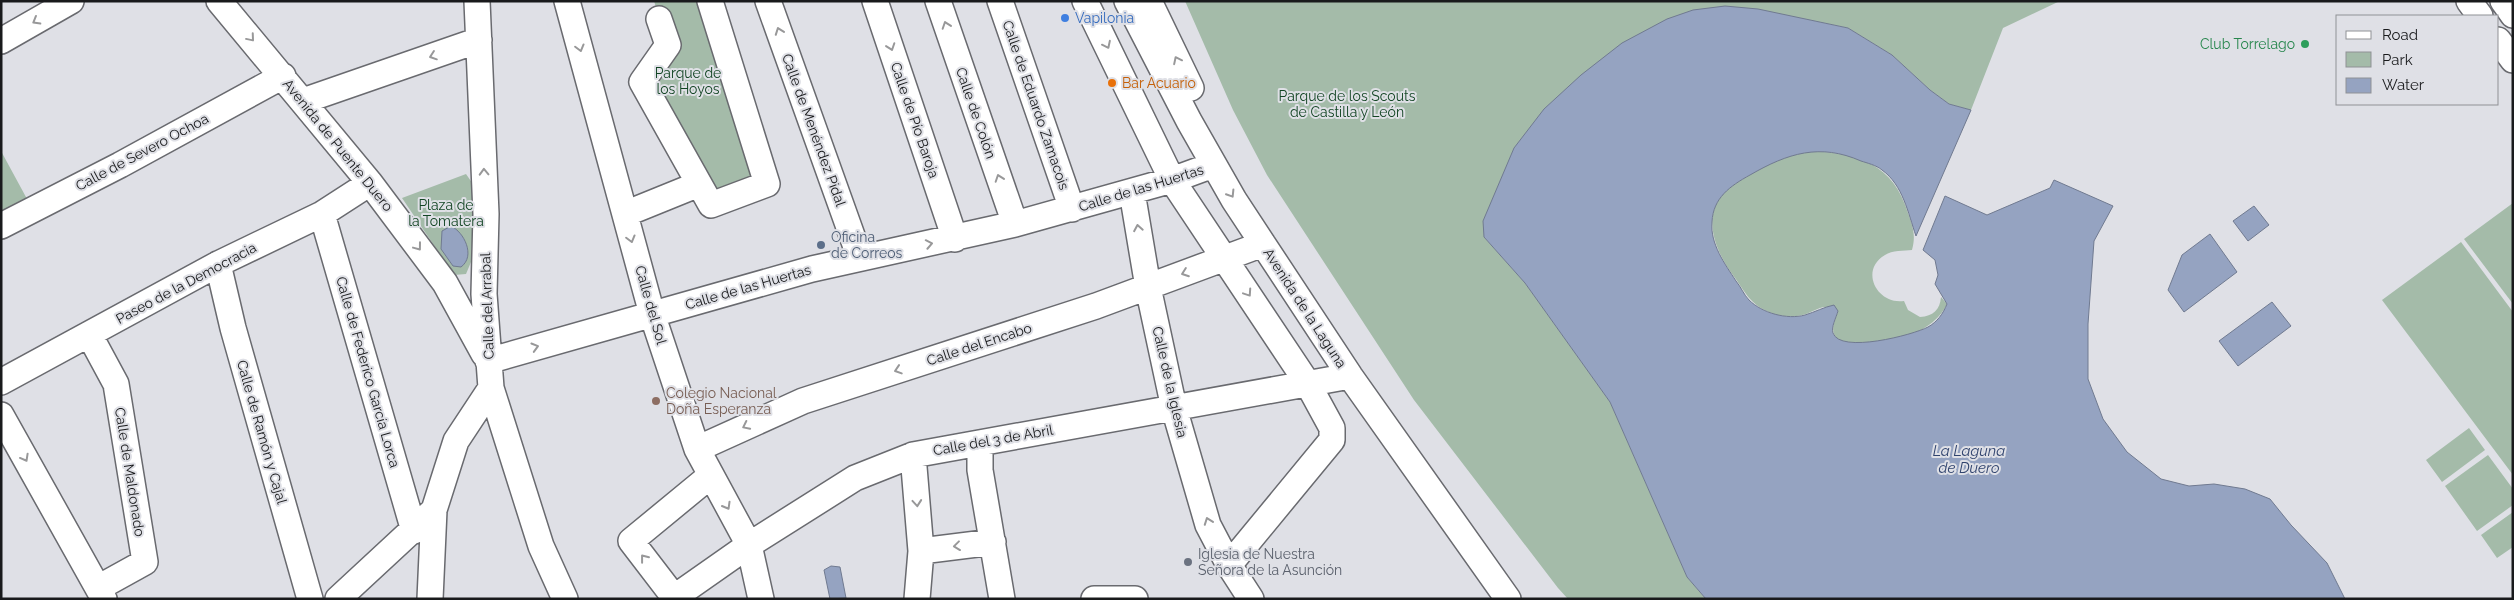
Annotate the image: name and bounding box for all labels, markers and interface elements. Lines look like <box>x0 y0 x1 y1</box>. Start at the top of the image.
place label: Vapilonia <box>1075 10 1134 26</box>
marker: Vapilonia <box>1059 12 1071 24</box>
one-way arrow <box>33 15 42 25</box>
legend <box>2336 15 2499 105</box>
street label: Calle de Eduardo Zamacois <box>999 18 1073 192</box>
one-way arrow <box>942 21 952 29</box>
text: Road <box>2382 26 2418 44</box>
one-way arrow <box>775 27 785 36</box>
one-way arrow <box>245 33 254 42</box>
place label: Club Torrelago <box>2200 36 2295 52</box>
marker: Club Torrelago <box>2299 38 2311 50</box>
one-way arrow <box>1100 40 1111 49</box>
one-way arrow <box>885 43 895 51</box>
one-way arrow <box>574 44 585 53</box>
one-way arrow <box>430 50 438 60</box>
text: Park <box>2382 51 2413 69</box>
street label: Calle de Menéndez Pidal <box>779 52 849 209</box>
one-way arrow <box>1173 56 1183 65</box>
street label: Calle de Pío Baroja <box>888 60 942 180</box>
park label: Parque de los Hoyos <box>655 65 721 97</box>
street label: Calle de Colón <box>953 65 999 161</box>
place label: Bar Acuario <box>1122 75 1196 91</box>
street label: Avenida de Puente Duero <box>280 76 396 214</box>
text: Water <box>2382 76 2425 94</box>
marker: Bar Acuario <box>1106 77 1118 89</box>
park label: Parque de los Scouts de Castilla y León <box>1279 88 1416 120</box>
street label: Calle de Severo Ochoa <box>73 110 211 194</box>
street label: Calle de las Huertas <box>1077 161 1206 215</box>
one-way arrow <box>479 168 489 176</box>
one-way arrow <box>995 174 1005 183</box>
one-way arrow <box>1224 188 1234 197</box>
park label: Plaza de la Tomatera <box>408 197 484 229</box>
one-way arrow <box>1133 223 1143 232</box>
place label: Oficina de Correos <box>831 229 903 261</box>
one-way arrow <box>626 234 636 242</box>
street label: Paseo de la Democracia <box>113 239 259 327</box>
marker: Oficina de Correos <box>815 239 827 251</box>
one-way arrow <box>924 239 933 250</box>
one-way arrow <box>412 241 421 251</box>
street label: Avenida de la Laguna <box>1260 245 1350 371</box>
street label: Calle del Arrabal <box>477 252 497 360</box>
street label: Calle de las Huertas <box>683 261 813 313</box>
street label: Calle del Sol <box>632 264 670 346</box>
one-way arrow <box>1181 267 1190 277</box>
street label: Calle de Federico García Lorca <box>333 275 403 469</box>
one-way arrow <box>1242 288 1251 297</box>
street label: Calle del Encabo <box>924 319 1034 369</box>
street label: Calle de la Iglesia <box>1149 325 1191 439</box>
one-way arrow <box>530 343 538 353</box>
street label: Calle de Ramón y Cajal <box>234 358 290 506</box>
one-way arrow <box>894 364 903 374</box>
place label: Colegio Nacional Doña Esperanza <box>666 385 777 417</box>
marker: Colegio Nacional Doña Esperanza <box>650 395 662 407</box>
street label: Calle de Maldonado <box>112 406 148 538</box>
one-way arrow <box>742 420 751 430</box>
street label: Calle del 3 de Abril <box>932 422 1054 458</box>
water label: La Laguna de Duero <box>1933 442 2005 477</box>
one-way arrow <box>19 452 29 461</box>
one-way arrow <box>911 500 922 508</box>
one-way arrow <box>721 501 731 510</box>
one-way arrow <box>1204 518 1214 526</box>
one-way arrow <box>952 540 960 551</box>
place label: Iglesia de Nuestra Señora de la Asunción <box>1198 546 1342 578</box>
one-way arrow <box>642 555 650 564</box>
marker: Iglesia de Nuestra Señora de la Asunción <box>1182 556 1194 568</box>

